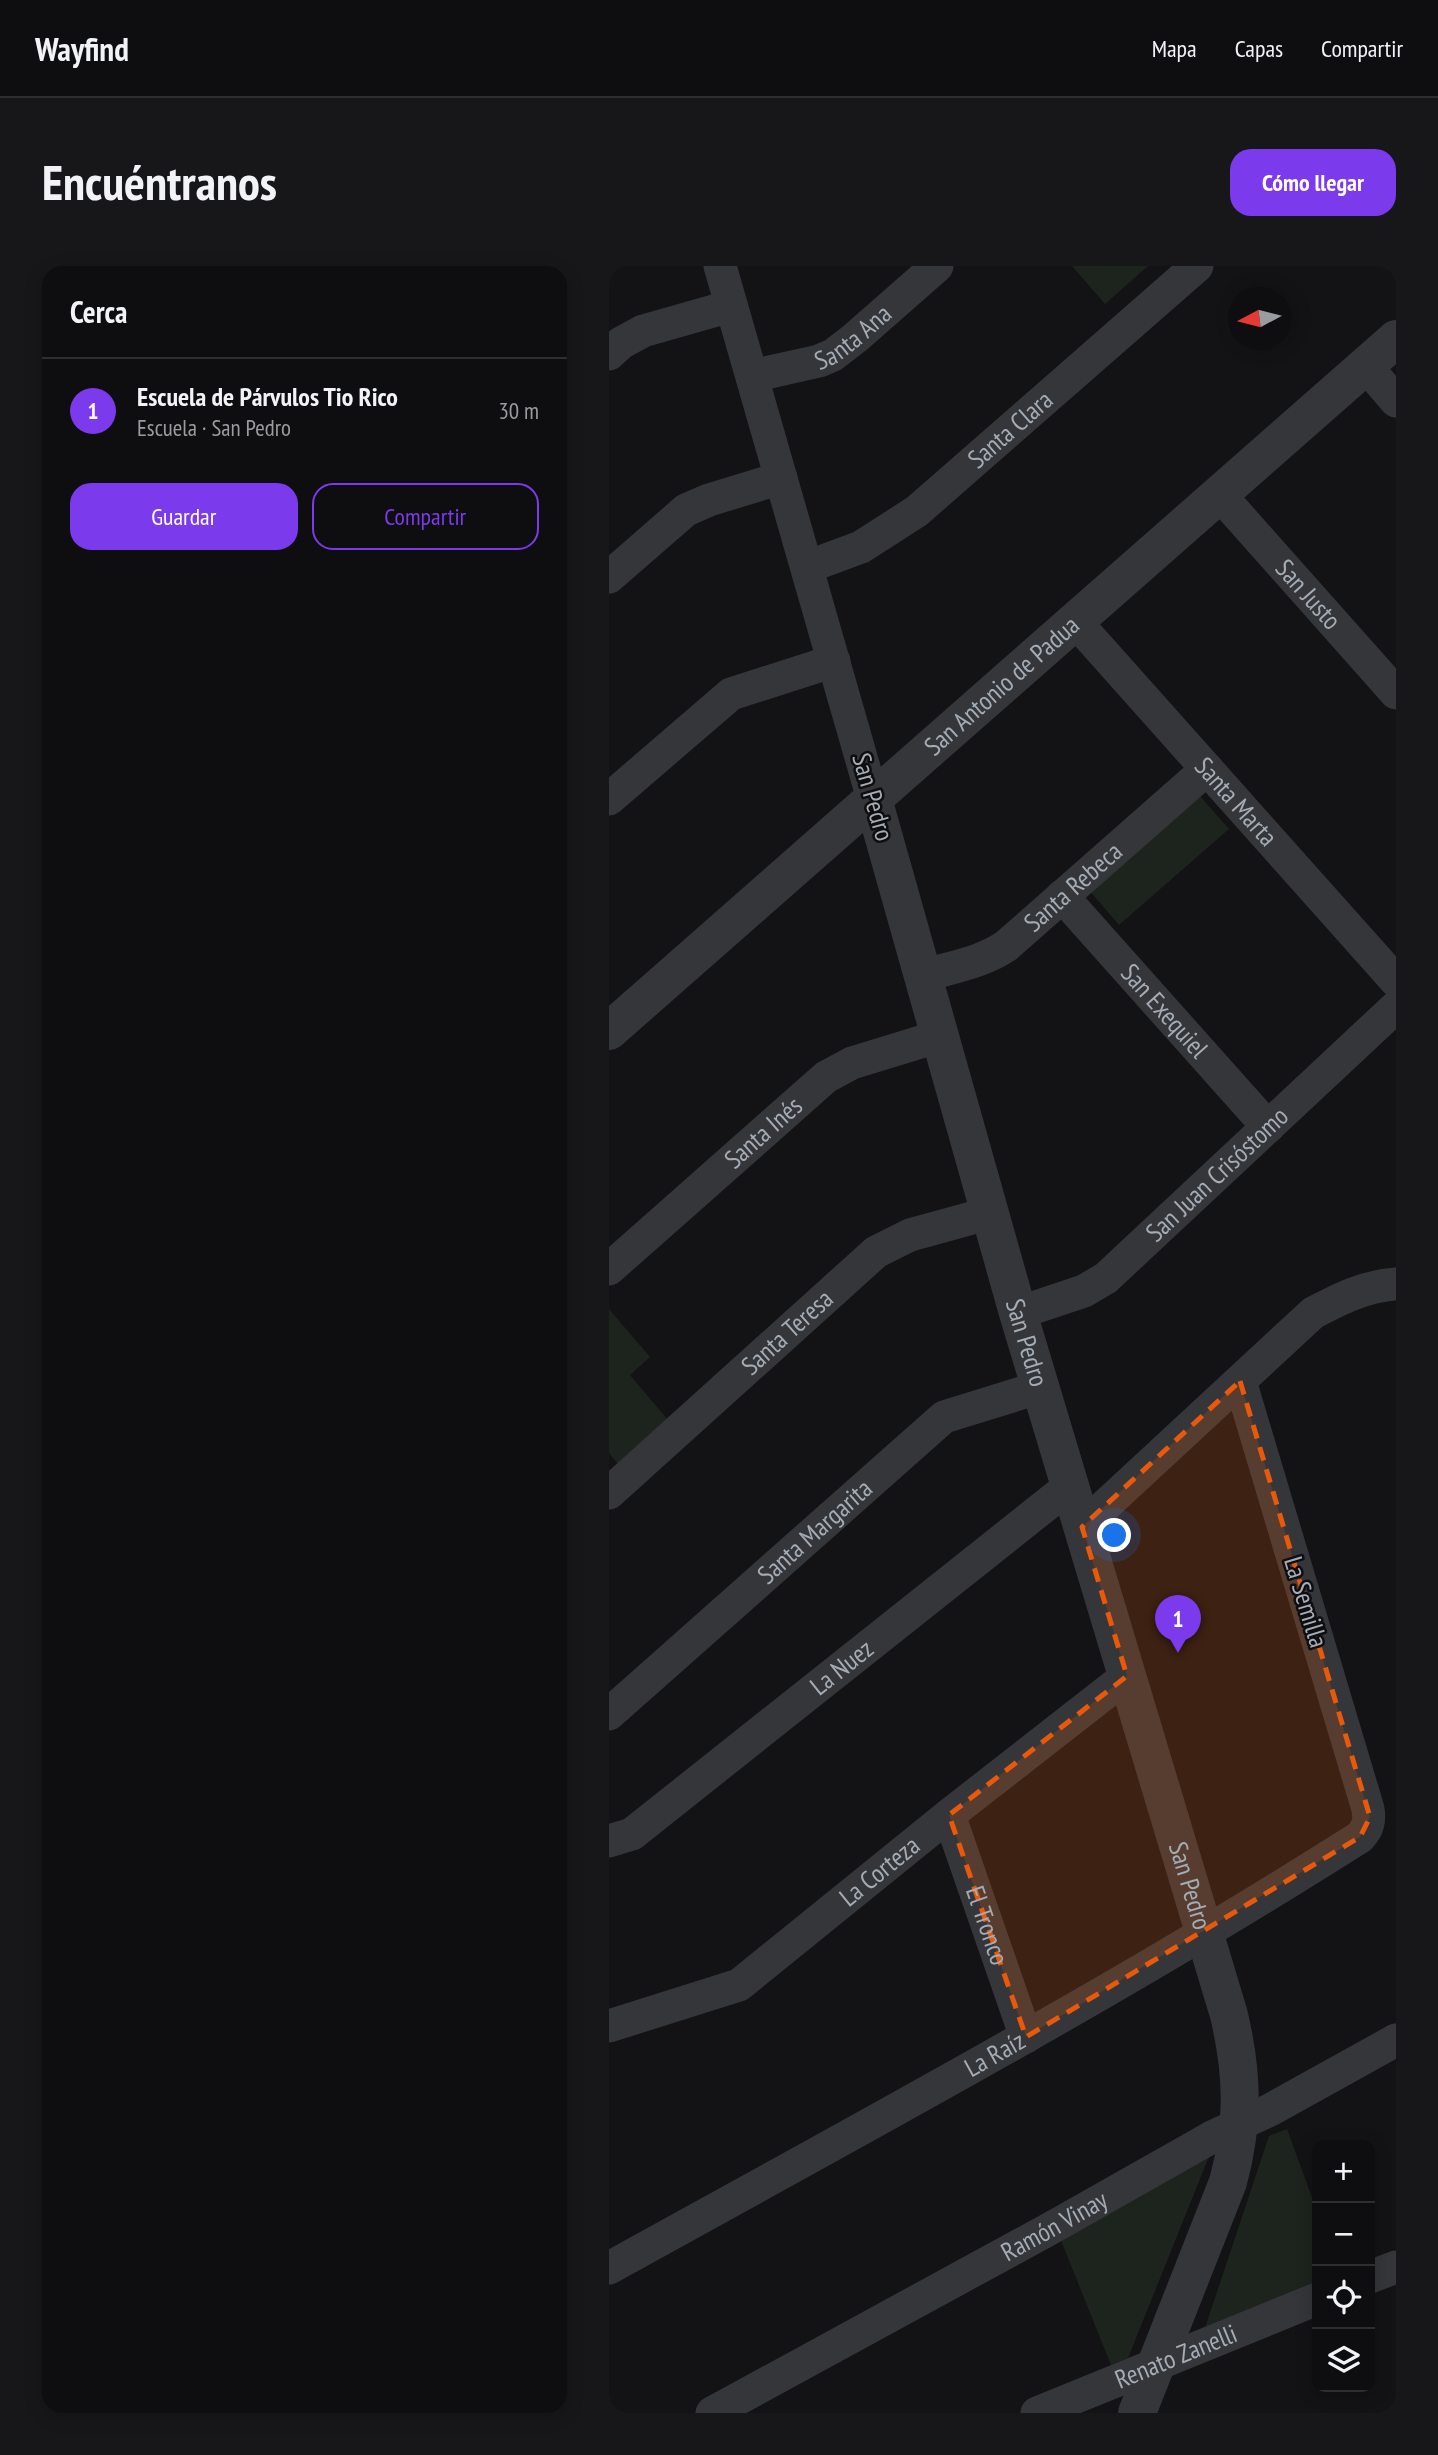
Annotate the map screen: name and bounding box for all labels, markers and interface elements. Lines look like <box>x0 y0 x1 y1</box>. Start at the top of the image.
text: Wayfind <box>35 27 129 70</box>
text: Mapa <box>1152 33 1197 64</box>
text: Capas <box>1235 33 1283 64</box>
text: Compartir <box>1321 33 1403 64</box>
button: Cómo llegar <box>1230 149 1396 216</box>
text: Encuéntranos <box>42 150 277 214</box>
north arrow <box>1228 287 1291 350</box>
text: Cerca <box>70 292 127 331</box>
street label: Santa Ana <box>809 297 898 377</box>
text: Escuela de Párvulos Tio Rico <box>137 380 398 413</box>
street label: Santa Clara <box>961 383 1059 475</box>
text: 1 <box>88 396 99 425</box>
text: 30 m <box>498 396 539 425</box>
text: Escuela · San Pedro <box>137 413 291 442</box>
button: Guardar <box>70 483 298 550</box>
button: Compartir <box>312 483 539 550</box>
street label: San Justo <box>1269 552 1349 636</box>
street label: San Antonio de Padua <box>917 608 1086 762</box>
street label: San Pedro <box>845 749 902 845</box>
street label: Santa Marta <box>1188 750 1285 853</box>
street label: Santa Rebeca <box>1017 835 1129 939</box>
street label: San Exequiel <box>1114 957 1216 1065</box>
street label: Santa Inés <box>717 1089 809 1175</box>
street label: San Juan Crisóstomo <box>1139 1099 1295 1248</box>
street label: Santa Teresa <box>734 1282 840 1382</box>
street label: San Pedro <box>999 1295 1056 1390</box>
street label: Santa Margarita <box>750 1472 879 1591</box>
your location <box>1097 1518 1131 1552</box>
street label: La Semilla <box>1277 1552 1336 1651</box>
pin: 1 <box>1155 1595 1201 1653</box>
street label: La Nuez <box>803 1632 880 1702</box>
street label: La Corteza <box>832 1829 926 1913</box>
street label: San Pedro <box>1162 1838 1219 1933</box>
street label: El Tronco <box>959 1882 1017 1969</box>
street label: La Raíz <box>958 2024 1031 2084</box>
map controls <box>1312 2140 1375 2392</box>
button: + <box>1312 2140 1375 2203</box>
street label: Ramón Vinay <box>995 2183 1113 2268</box>
button: − <box>1312 2203 1375 2266</box>
button: locate <box>1312 2266 1375 2329</box>
street label: Renato Zanelli <box>1110 2316 1242 2396</box>
button: layers <box>1312 2329 1375 2392</box>

